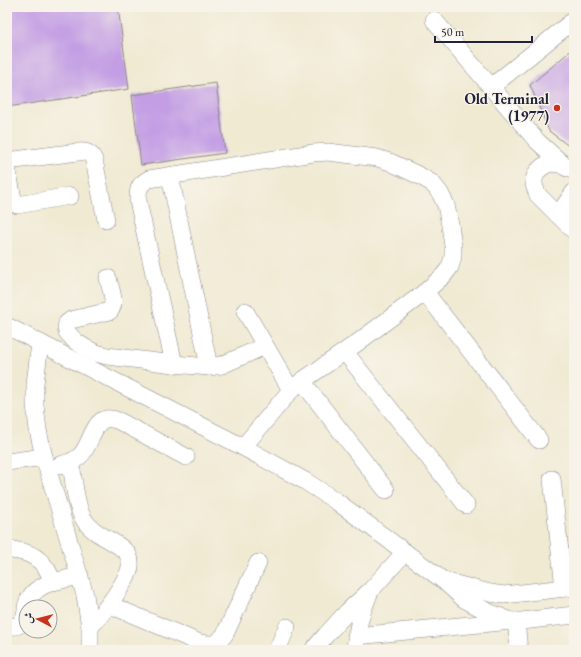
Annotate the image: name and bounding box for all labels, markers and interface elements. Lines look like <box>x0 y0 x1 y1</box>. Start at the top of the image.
scale bar <box>435 18 532 44</box>
text: 50 m <box>441 24 465 40</box>
place label: Old Terminal (1977) <box>464 89 550 125</box>
marker: Old Terminal (1977) <box>552 103 562 113</box>
north arrow <box>18 599 58 639</box>
text: ش <box>20 611 36 624</box>

